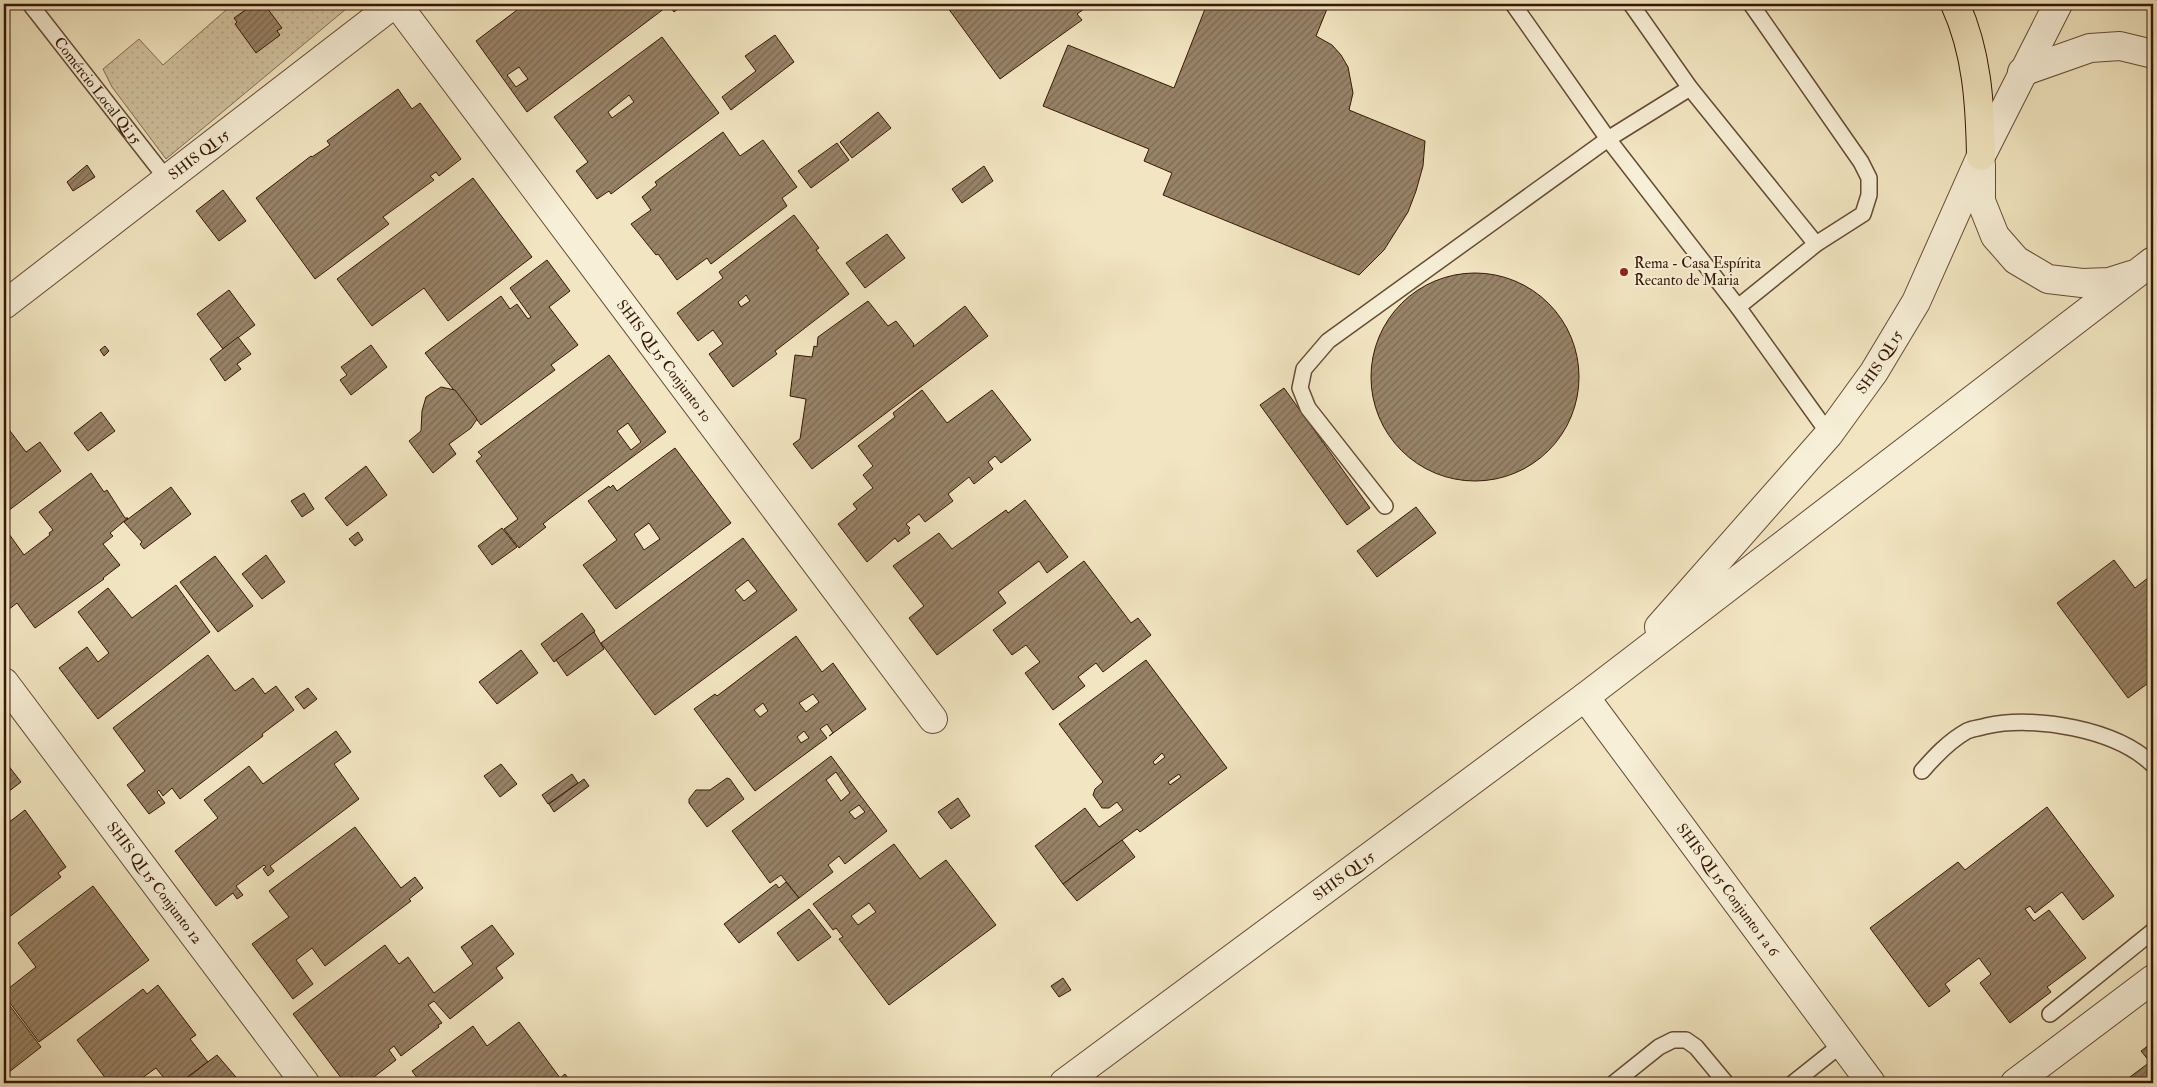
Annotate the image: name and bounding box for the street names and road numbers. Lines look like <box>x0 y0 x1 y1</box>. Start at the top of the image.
street label: Comércio Local Qi 15 <box>49 33 145 149</box>
street label: SHIS QI 15 <box>165 125 234 185</box>
street label: SHIS QI 15 Conjunto 10 <box>612 296 716 426</box>
street label: SHIS QI 15 <box>1852 327 1907 398</box>
street label: SHIS QI 15 Conjunto 12 <box>102 818 207 948</box>
street label: SHIS QI 15 Conjunto 1 a 6 <box>1672 820 1784 961</box>
street label: SHIS QI 15 <box>1309 847 1379 905</box>

